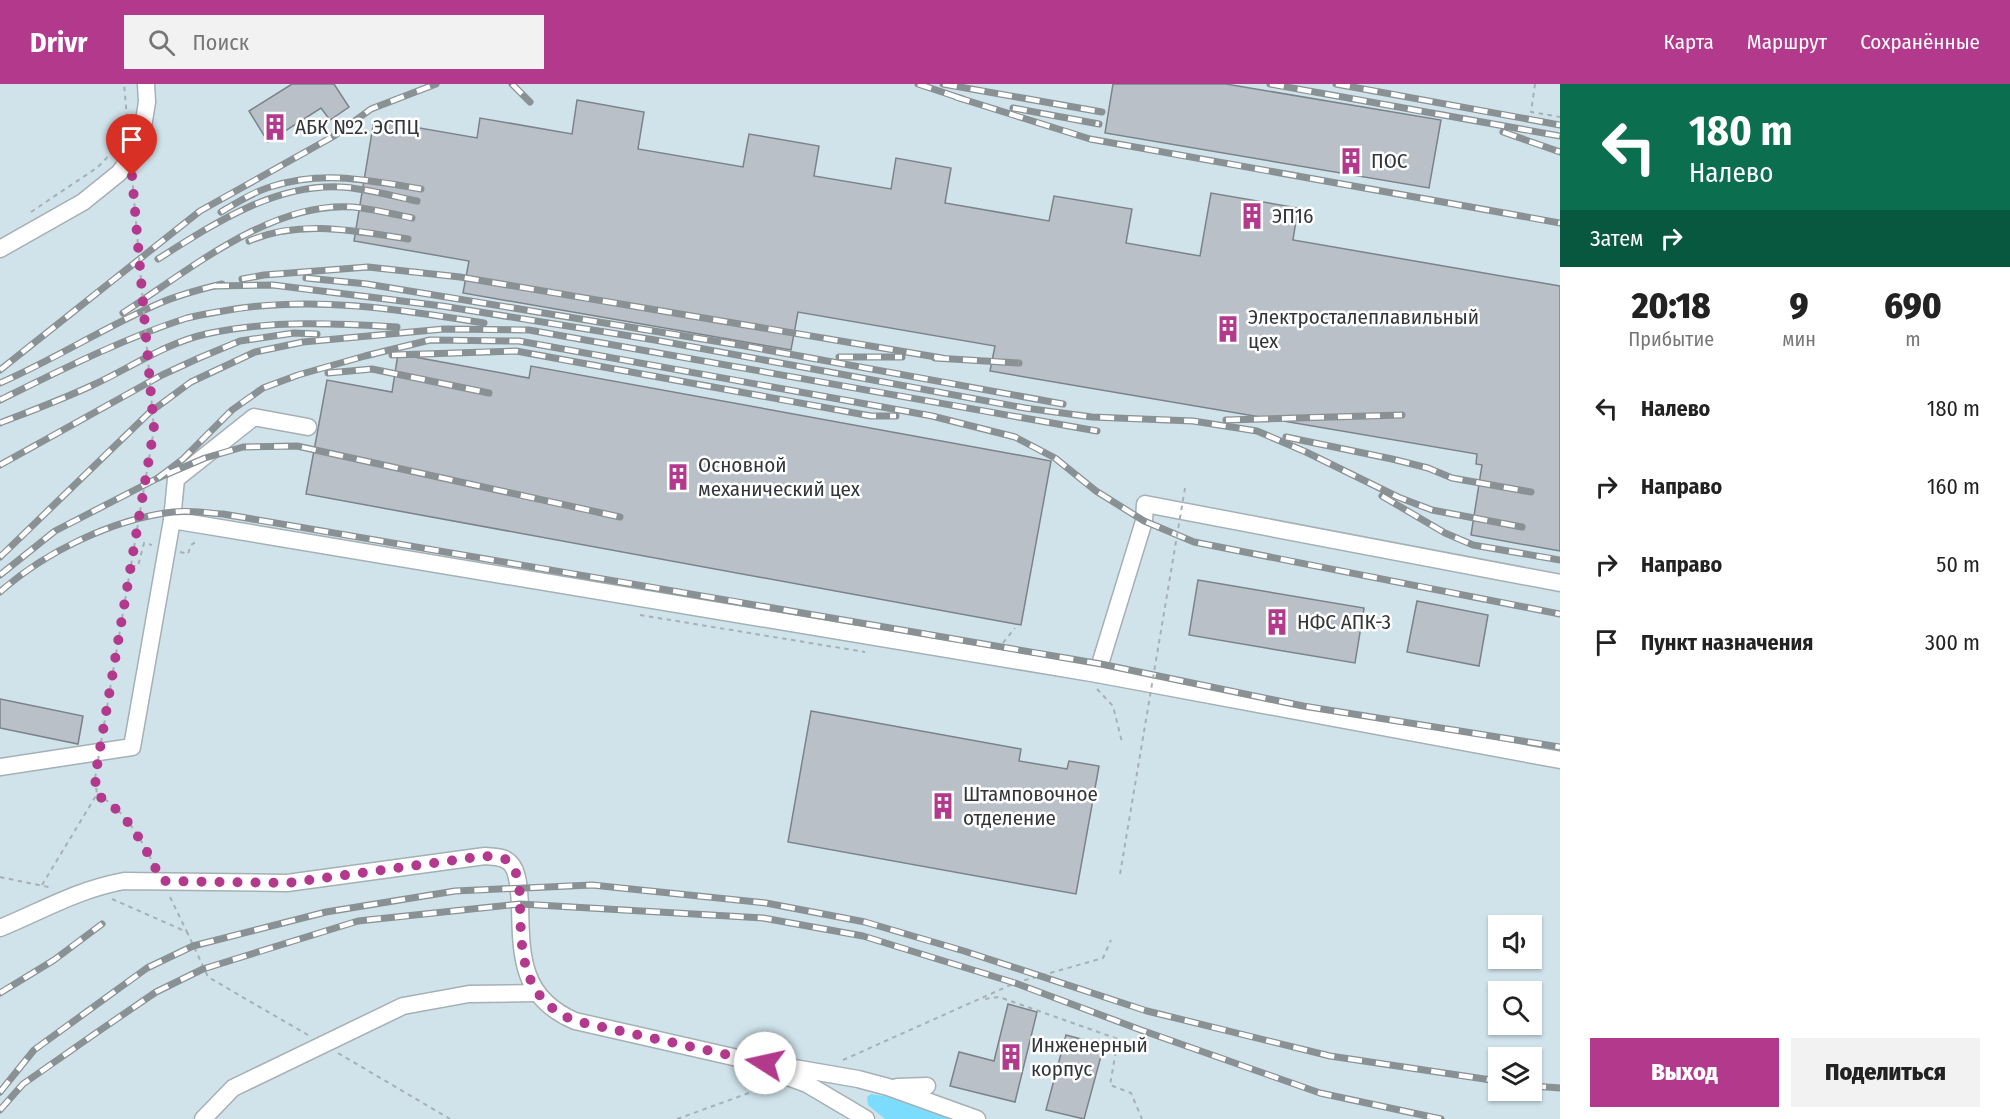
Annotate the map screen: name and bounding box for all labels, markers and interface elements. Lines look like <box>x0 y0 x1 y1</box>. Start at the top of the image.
search box <box>124 15 544 69</box>
text: Drivr <box>30 26 88 59</box>
icon: search <box>145 26 178 59</box>
text: Поиск <box>193 29 249 56</box>
text: Карта <box>1664 29 1714 55</box>
text: Маршрут <box>1747 29 1827 55</box>
text: Сохранённые <box>1860 29 1980 55</box>
text: 180 m <box>1689 106 1793 156</box>
icon: left <box>1590 108 1668 186</box>
building icon: АБК №2. ЭСПЦ <box>260 112 290 142</box>
pin <box>106 114 157 176</box>
place label: АБК №2. ЭСПЦ <box>295 114 419 140</box>
icon: arrive <box>115 123 148 156</box>
building icon: ПОС <box>1336 146 1366 176</box>
place label: ПОС <box>1371 148 1408 174</box>
text: Налево <box>1689 157 1773 189</box>
building icon: ЭП16 <box>1237 201 1267 231</box>
place label: ЭП16 <box>1272 203 1313 229</box>
icon: right <box>1655 222 1688 255</box>
text: Затем <box>1590 225 1643 252</box>
text: 20:18 <box>1632 284 1711 328</box>
text: 9 <box>1790 284 1809 328</box>
text: 690 <box>1884 284 1942 328</box>
place label: Электросталеплавильный цех <box>1248 304 1479 354</box>
building icon: Электросталеплавильный цех <box>1213 314 1243 344</box>
text: Прибытие <box>1628 327 1714 351</box>
text: мин <box>1782 327 1816 351</box>
text: m <box>1905 327 1921 351</box>
icon: left <box>1590 392 1623 425</box>
text: Налево <box>1641 395 1710 422</box>
text: 180 m <box>1927 395 1980 422</box>
place label: Основной механический цех <box>698 452 861 502</box>
building icon: Основной механический цех <box>663 462 693 492</box>
icon: right <box>1590 470 1623 503</box>
text: Направо <box>1641 473 1722 500</box>
text: 160 m <box>1927 473 1980 500</box>
icon: right <box>1590 548 1623 581</box>
text: Направо <box>1641 551 1722 578</box>
text: 50 m <box>1936 551 1980 578</box>
building icon: НФС АПК-3 <box>1262 607 1292 637</box>
place label: НФС АПК-3 <box>1297 609 1391 635</box>
icon: arrive <box>1590 626 1623 659</box>
text: Пункт назначения <box>1641 629 1813 656</box>
text: 300 m <box>1925 629 1980 656</box>
place label: Штамповочное отделение <box>963 781 1098 831</box>
building icon: Штамповочное отделение <box>928 791 958 821</box>
map controls <box>1488 915 1542 1101</box>
button: sound <box>1488 915 1542 969</box>
button: search <box>1488 981 1542 1035</box>
position arrow <box>733 1031 797 1095</box>
place label: Инженерный корпус <box>1031 1032 1148 1082</box>
button: Выход <box>1590 1038 1779 1107</box>
button: Поделиться <box>1791 1038 1980 1107</box>
building icon: Инженерный корпус <box>996 1042 1026 1072</box>
button: layers <box>1488 1047 1542 1101</box>

